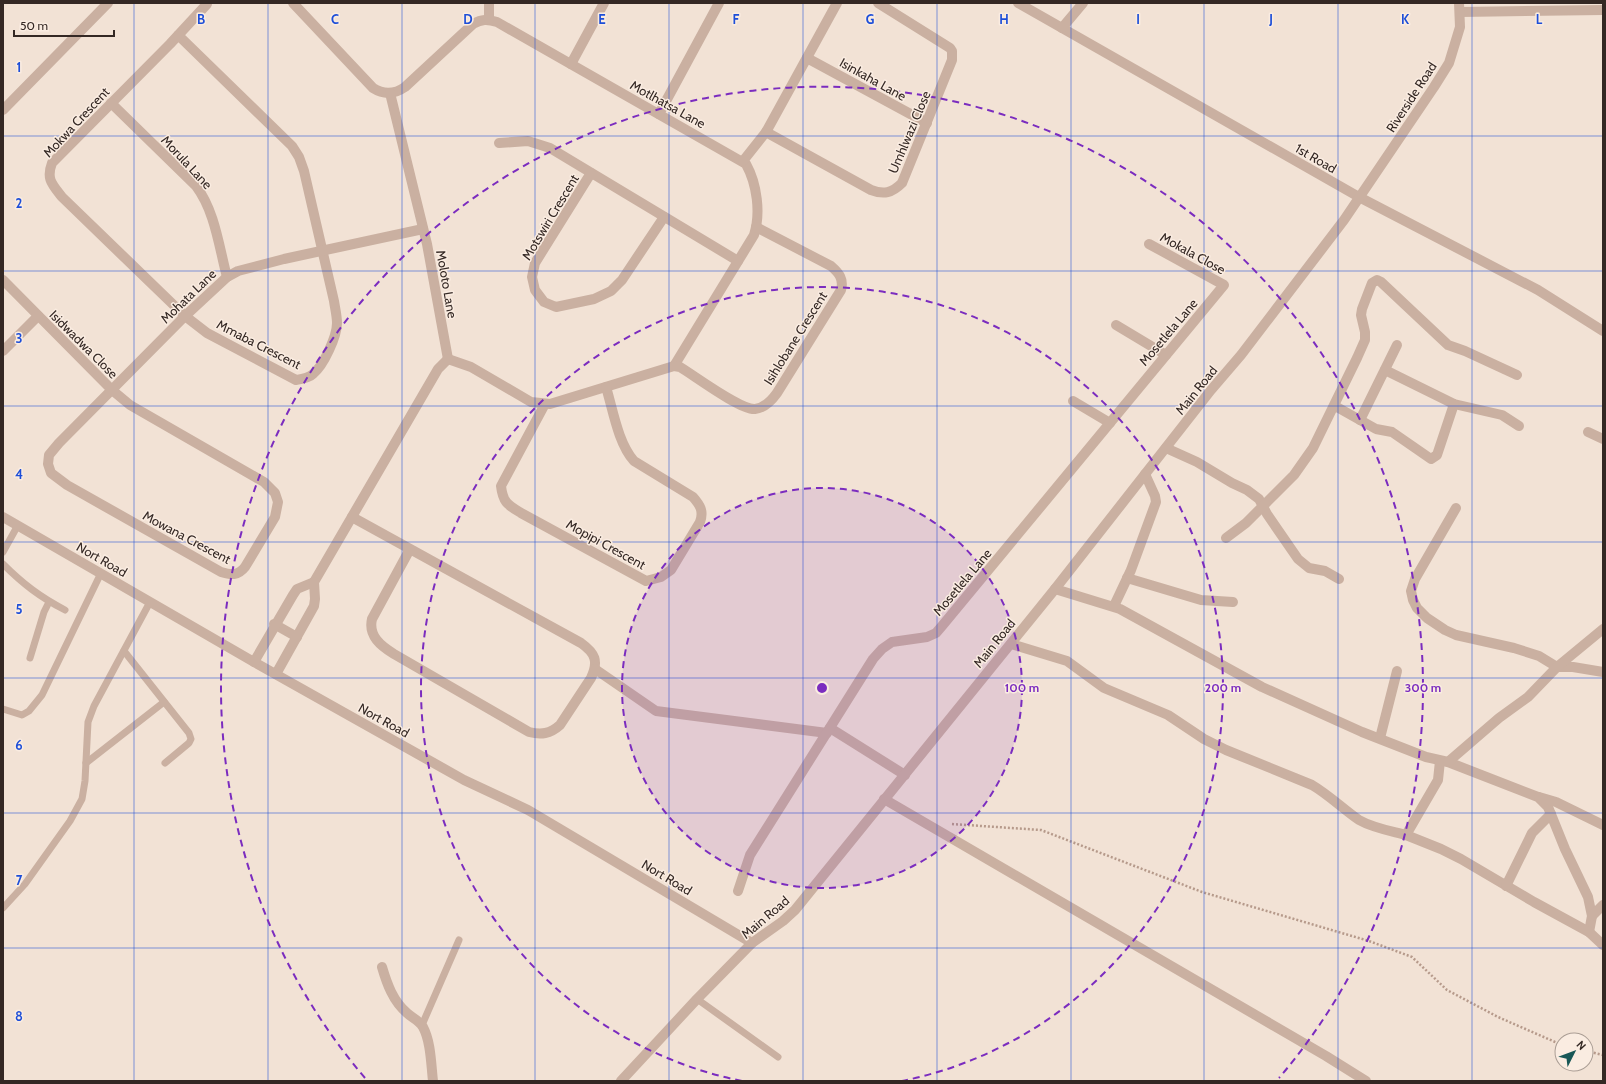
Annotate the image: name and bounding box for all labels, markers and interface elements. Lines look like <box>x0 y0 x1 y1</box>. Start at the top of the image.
text: B <box>197 11 205 27</box>
text: C <box>331 11 339 27</box>
text: D <box>463 11 473 27</box>
text: E <box>598 11 606 27</box>
text: F <box>733 11 740 27</box>
text: G <box>866 11 875 27</box>
text: H <box>999 11 1009 27</box>
text: I <box>1136 11 1140 27</box>
text: J <box>1268 11 1273 27</box>
text: K <box>1401 11 1410 27</box>
text: L <box>1536 11 1543 27</box>
scale bar <box>14 12 114 38</box>
text: 50 m <box>20 18 48 33</box>
street label: Isinkaha Lane <box>837 54 909 104</box>
text: 1 <box>17 59 21 75</box>
street label: Riverside Road <box>1382 59 1440 135</box>
street label: Motlhatsa Lane <box>628 77 709 131</box>
street label: Mokwa Crescent <box>40 83 113 160</box>
street label: Umhlwazi Close <box>884 88 934 176</box>
street label: Morula Lane <box>158 132 216 192</box>
street label: 1st Road <box>1292 140 1340 176</box>
street label: Motswiri Crescent <box>518 171 582 263</box>
text: 2 <box>16 195 23 211</box>
street label: Mokala Close <box>1158 229 1229 278</box>
street label: Moloto Lane <box>433 249 461 320</box>
street label: Mohata Lane <box>157 265 219 326</box>
street label: Isihlobane Crescent <box>760 288 830 387</box>
street label: Mosetlela Lane <box>1135 295 1201 369</box>
street label: Isidwadwa Close <box>46 306 122 382</box>
street label: Mmaba Crescent <box>214 316 304 372</box>
text: 3 <box>15 330 23 346</box>
street label: Main Road <box>1172 362 1220 418</box>
text: 4 <box>15 466 23 482</box>
street label: Mowana Crescent <box>140 507 234 567</box>
street label: Mopipi Crescent <box>563 516 649 573</box>
street label: Nort Road <box>74 538 130 580</box>
street label: Mosetlela Lane <box>929 545 995 619</box>
text: 5 <box>16 601 23 617</box>
street label: Main Road <box>970 615 1018 671</box>
text: 100 m <box>1005 680 1039 695</box>
text: 200 m <box>1205 680 1241 695</box>
text: 300 m <box>1405 680 1441 695</box>
centre of rings <box>815 681 829 695</box>
street label: Nort Road <box>356 699 412 741</box>
text: 6 <box>15 737 23 753</box>
street label: Nort Road <box>639 856 695 898</box>
text: 7 <box>16 872 23 888</box>
street label: Main Road <box>738 892 792 942</box>
text: 8 <box>15 1008 23 1024</box>
north arrow <box>1554 1032 1594 1072</box>
text: N <box>1574 1038 1589 1053</box>

